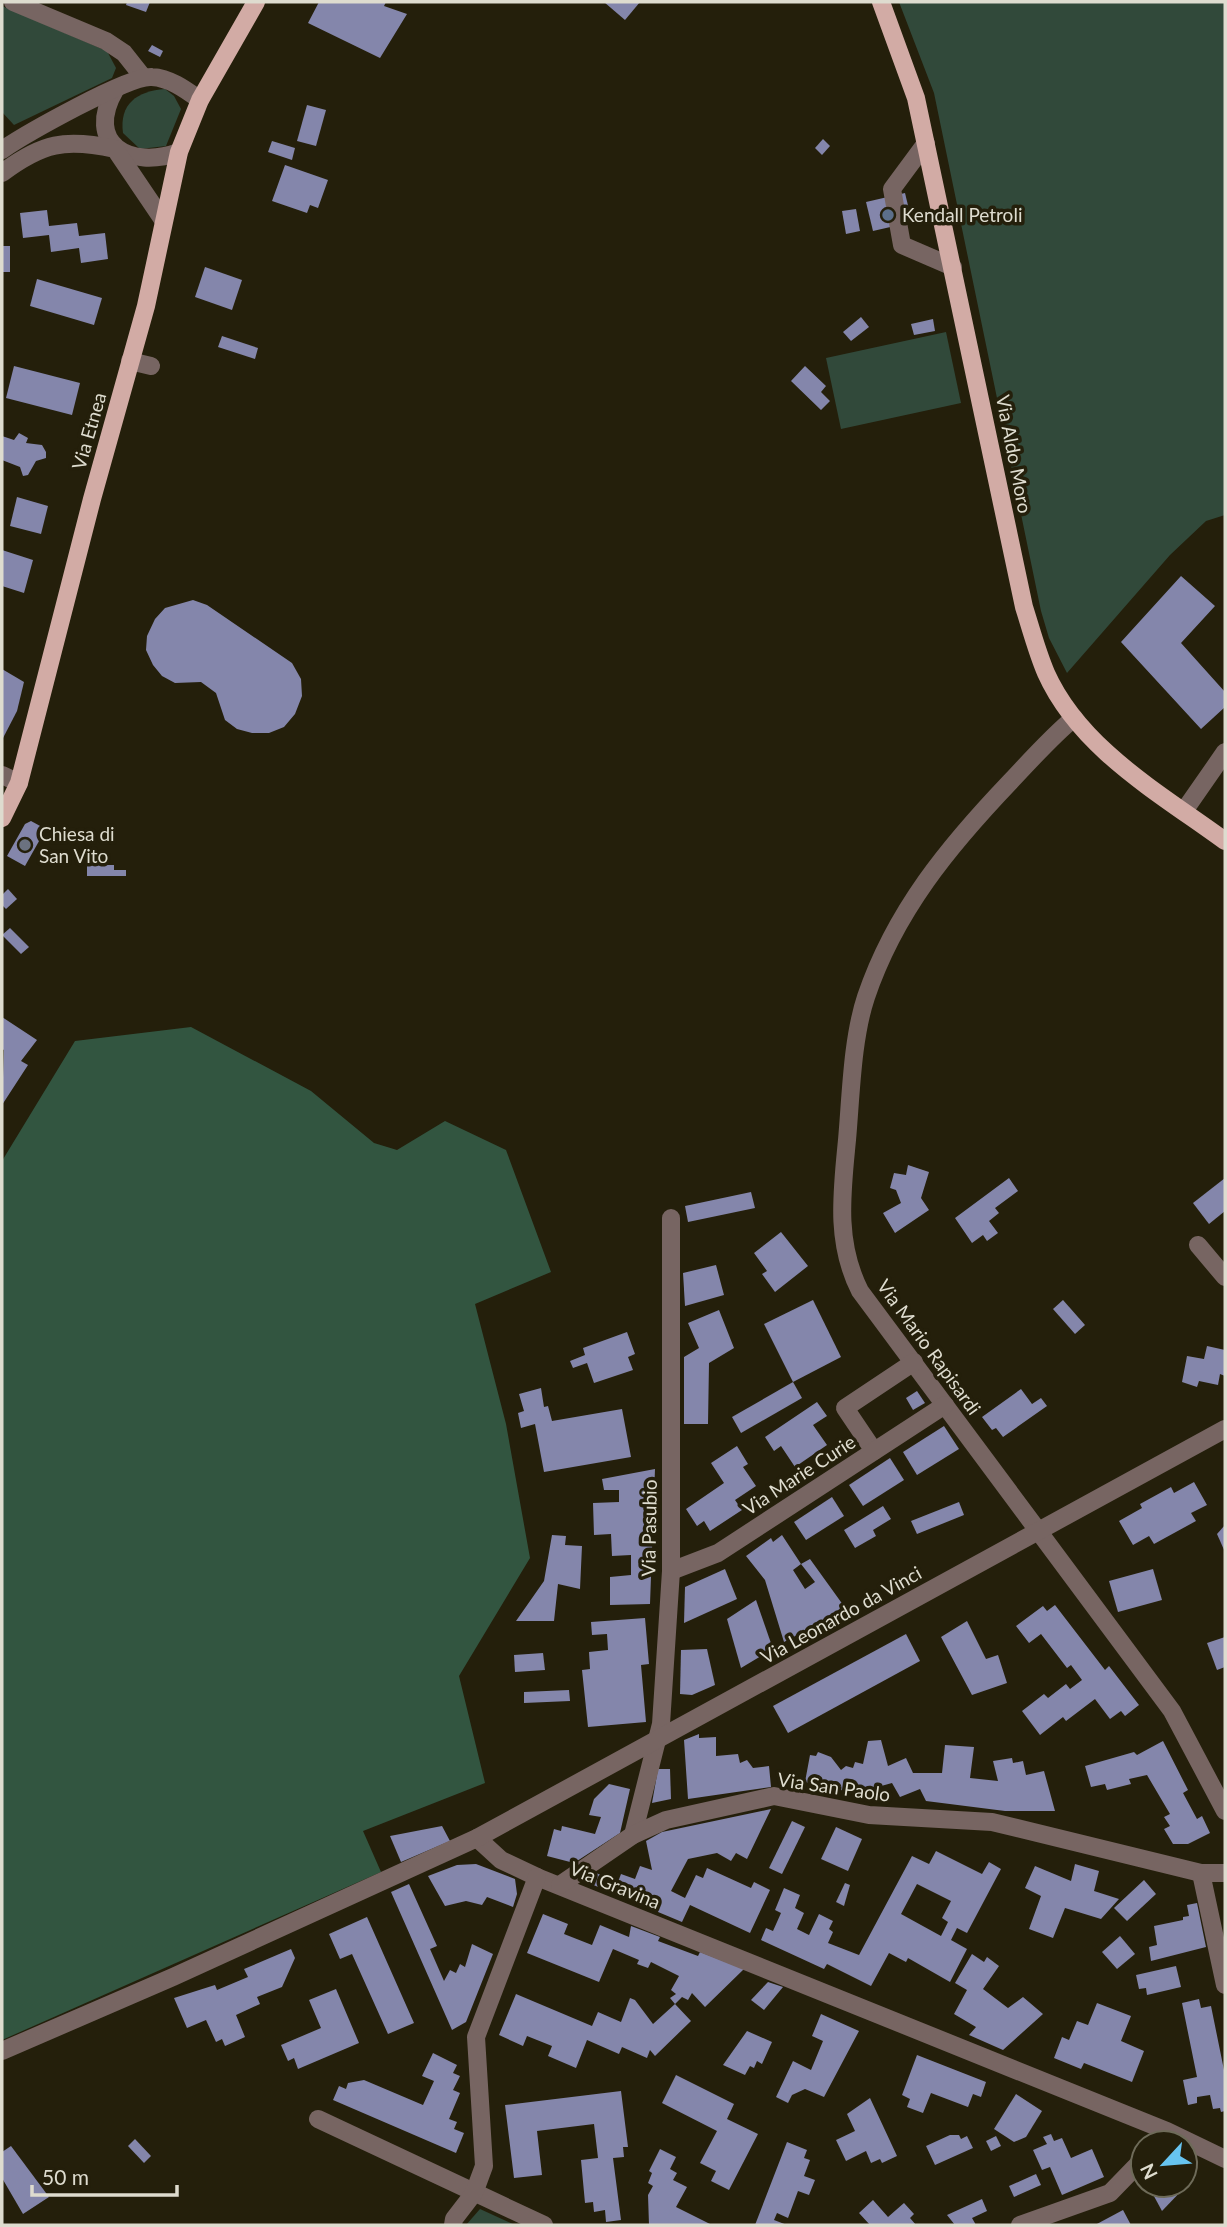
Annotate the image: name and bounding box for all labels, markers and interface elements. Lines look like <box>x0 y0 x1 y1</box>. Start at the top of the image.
place label: Kendall Petroli <box>902 203 1022 226</box>
marker: Kendall Petroli <box>880 207 896 223</box>
street label: Via Etnea <box>67 390 110 472</box>
street label: Via Aldo Moro <box>992 393 1037 515</box>
place label: Chiesa di San Vito <box>39 822 115 867</box>
marker: Chiesa di San Vito <box>17 837 33 853</box>
street label: Via Mario Rapisardi <box>873 1275 986 1419</box>
street label: Via Marie Curie <box>738 1430 859 1520</box>
street label: Via Pasubio <box>636 1479 661 1577</box>
street label: Via Leonardo da Vinci <box>756 1561 925 1668</box>
street label: Via San Paolo <box>776 1767 892 1806</box>
street label: Via Gravina <box>566 1856 664 1913</box>
north arrow <box>1129 2129 1199 2199</box>
scale bar <box>32 2154 177 2198</box>
text: N <box>1135 2160 1162 2183</box>
text: 50 m <box>42 2164 89 2189</box>

